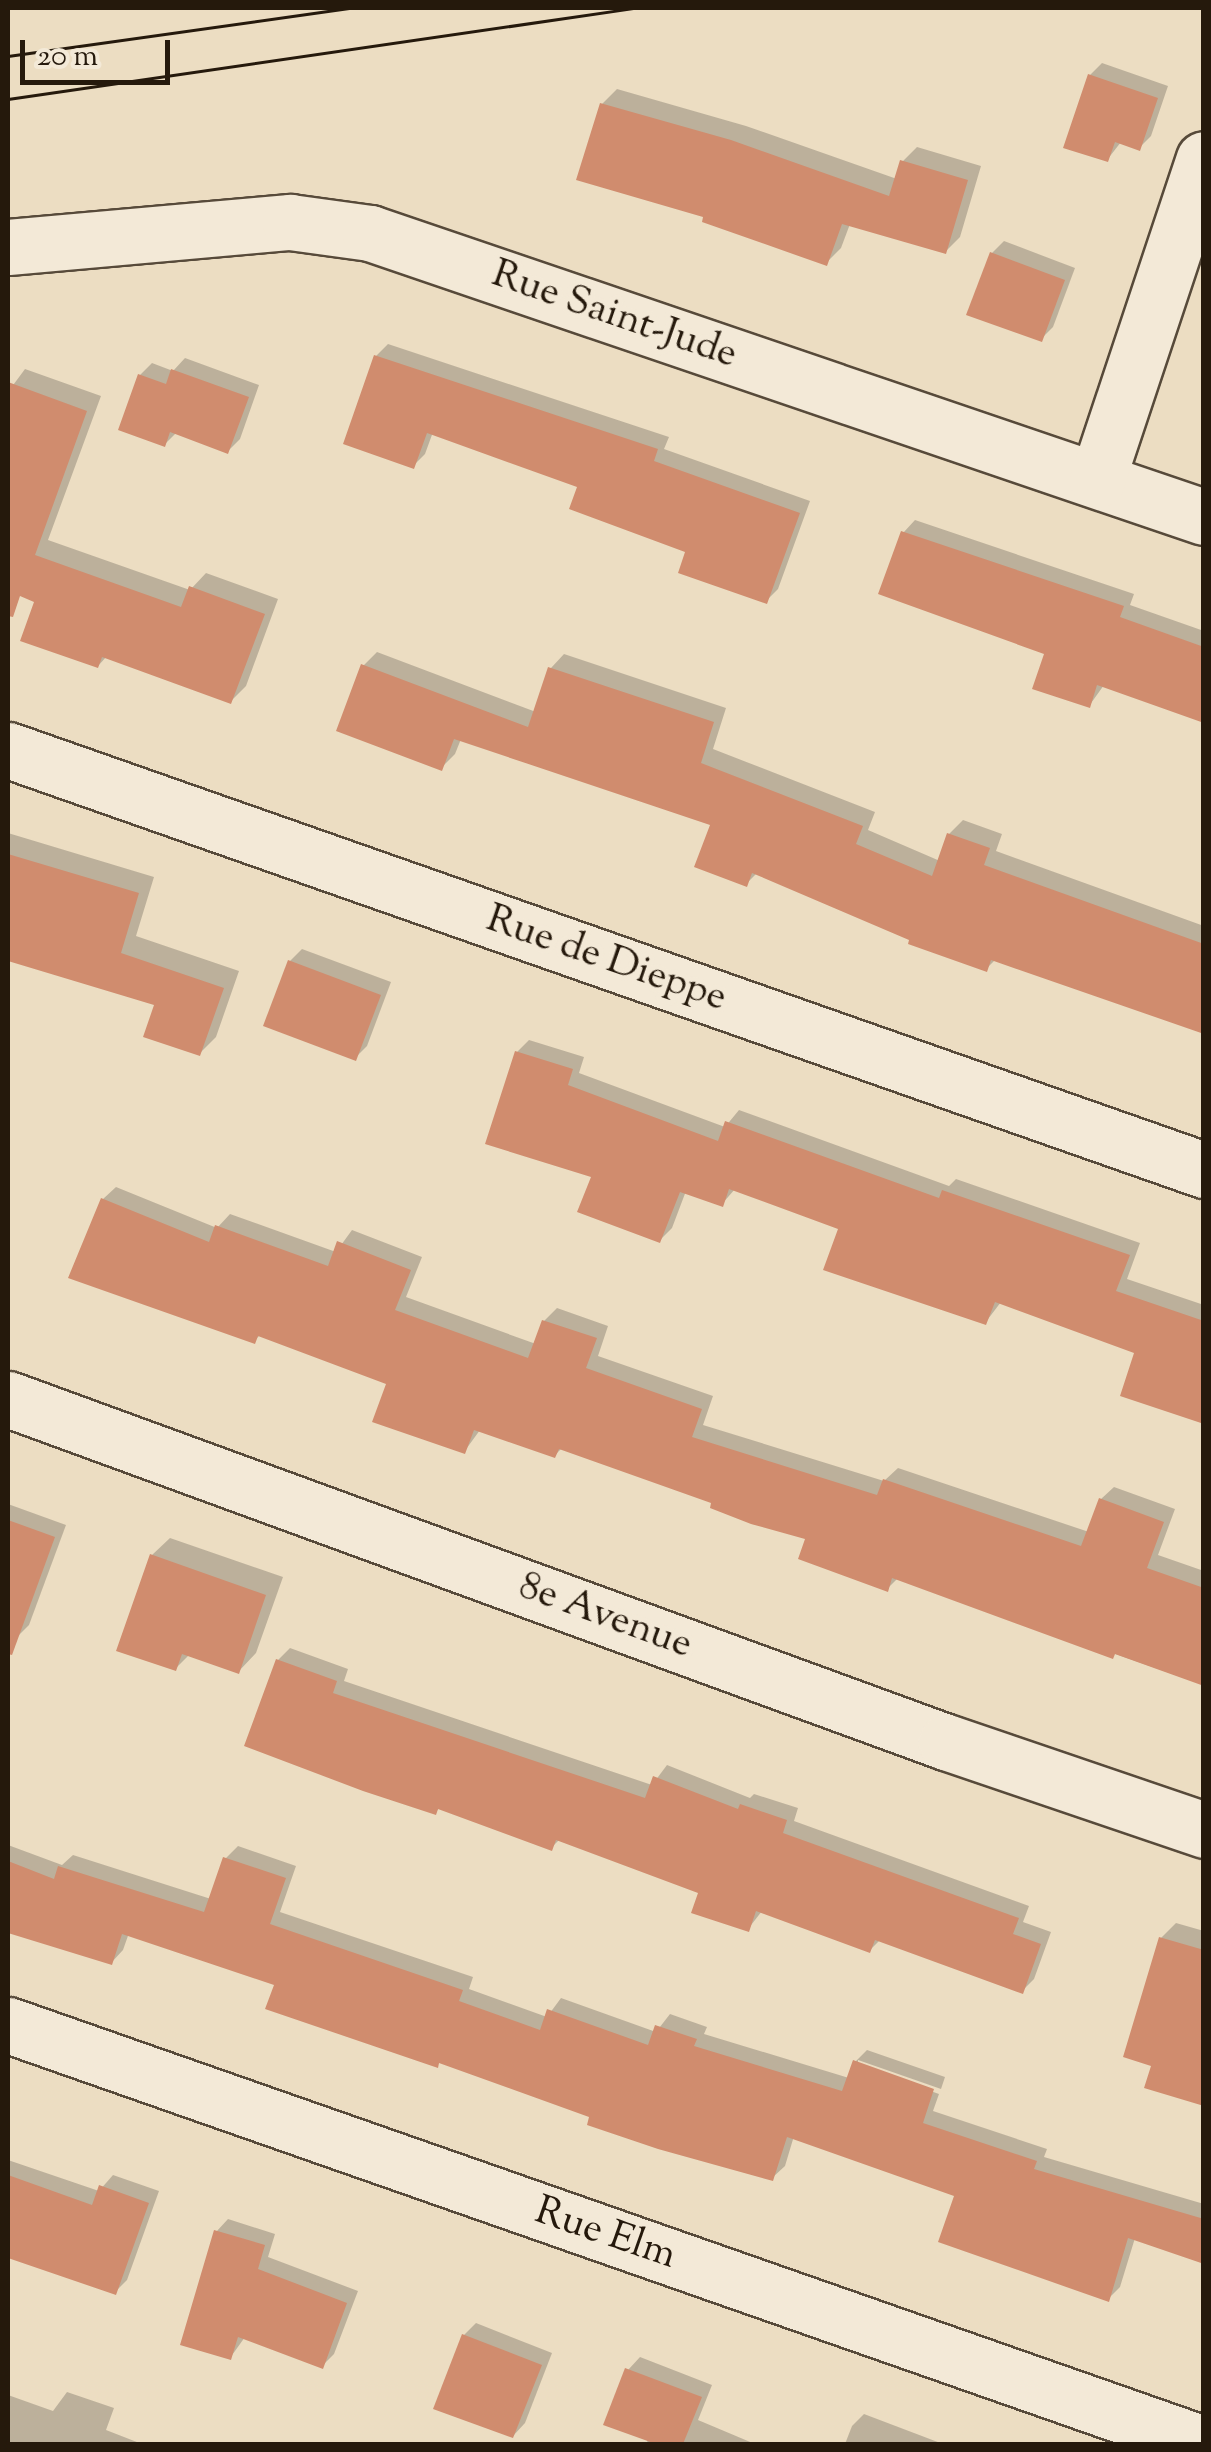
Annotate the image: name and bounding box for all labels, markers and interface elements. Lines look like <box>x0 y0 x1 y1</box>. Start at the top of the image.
scale bar <box>25 20 175 82</box>
text: 20 m <box>37 36 98 79</box>
street label: Rue Saint-Jude <box>485 252 743 380</box>
street label: Rue de Dieppe <box>480 896 732 1024</box>
street label: 8e Avenue <box>512 1564 698 1670</box>
street label: Rue Elm <box>528 2189 682 2281</box>

